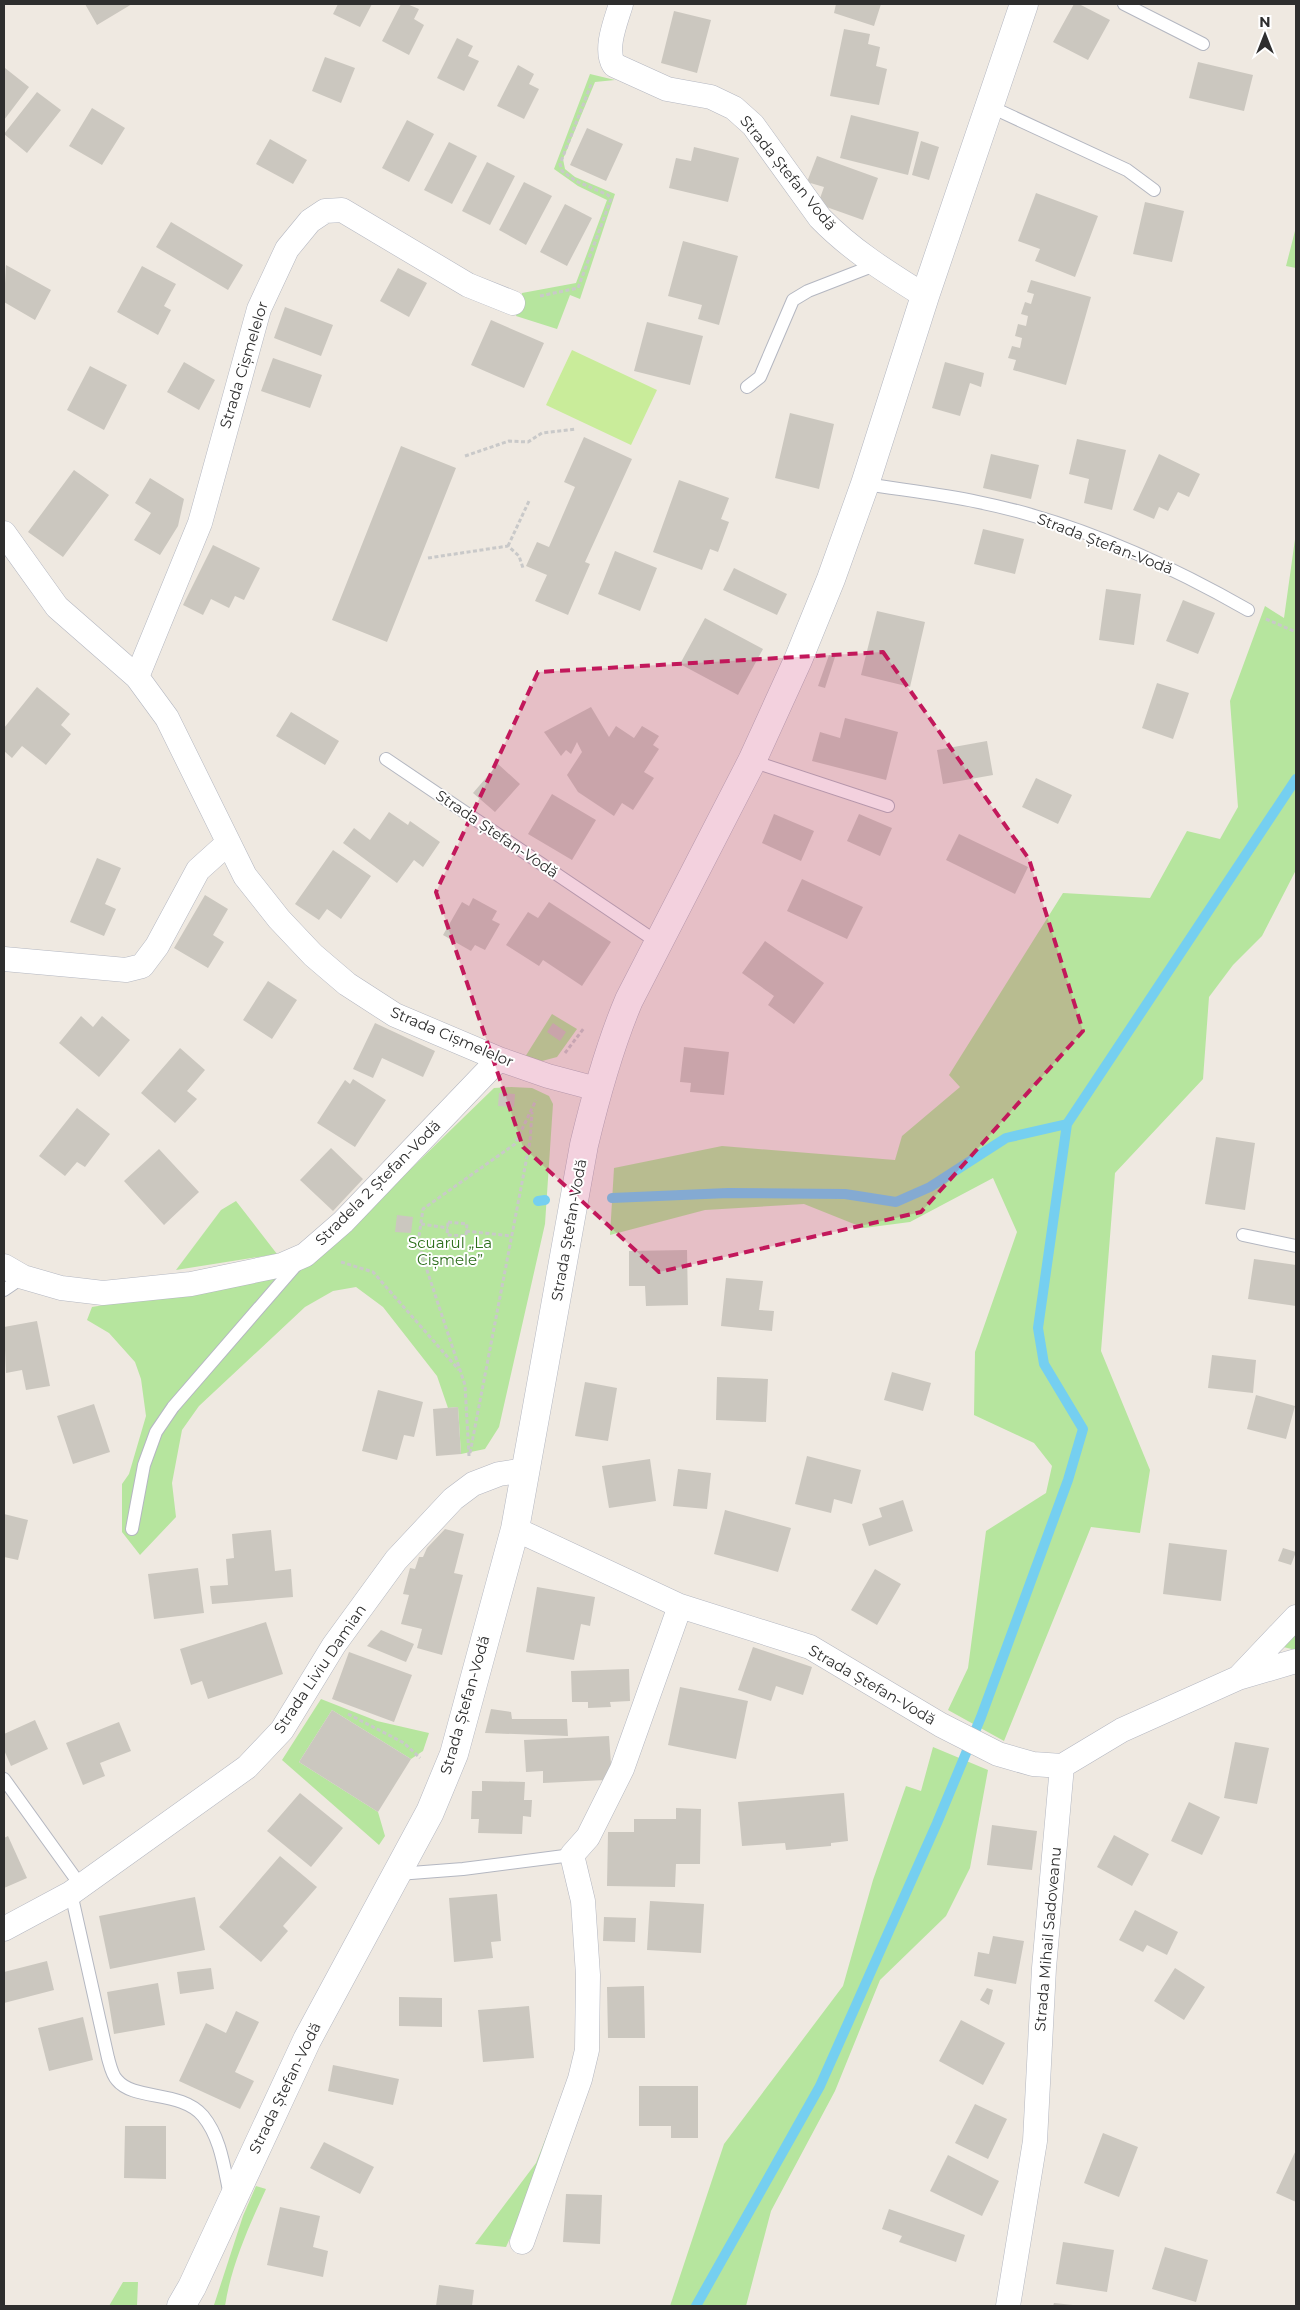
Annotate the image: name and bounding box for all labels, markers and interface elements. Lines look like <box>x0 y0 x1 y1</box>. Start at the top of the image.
north arrow <box>1240 10 1290 60</box>
text: N <box>1259 13 1271 31</box>
street label: Strada Ștefan Vodă <box>735 111 841 235</box>
street label: Strada Cișmelelor <box>215 299 273 431</box>
street label: Strada Ștefan-Vodă <box>1034 509 1176 579</box>
street label: Strada Ștefan-Vodă <box>432 785 562 883</box>
street label: Strada Cișmelelor <box>387 1002 517 1072</box>
street label: Stradela 2 Ștefan-Vodă <box>311 1116 445 1250</box>
street label: Strada Ștefan-Vodă <box>547 1157 591 1303</box>
park label: Scuarul „La Cișmele” <box>408 1233 492 1270</box>
street label: Strada Liviu Damian <box>269 1601 370 1737</box>
street label: Strada Ștefan-Vodă <box>436 1633 494 1777</box>
street label: Strada Ștefan-Vodă <box>805 1640 939 1730</box>
street label: Strada Mihail Sadoveanu <box>1030 1846 1065 2032</box>
street label: Strada Ștefan-Vodă <box>244 2019 326 2157</box>

